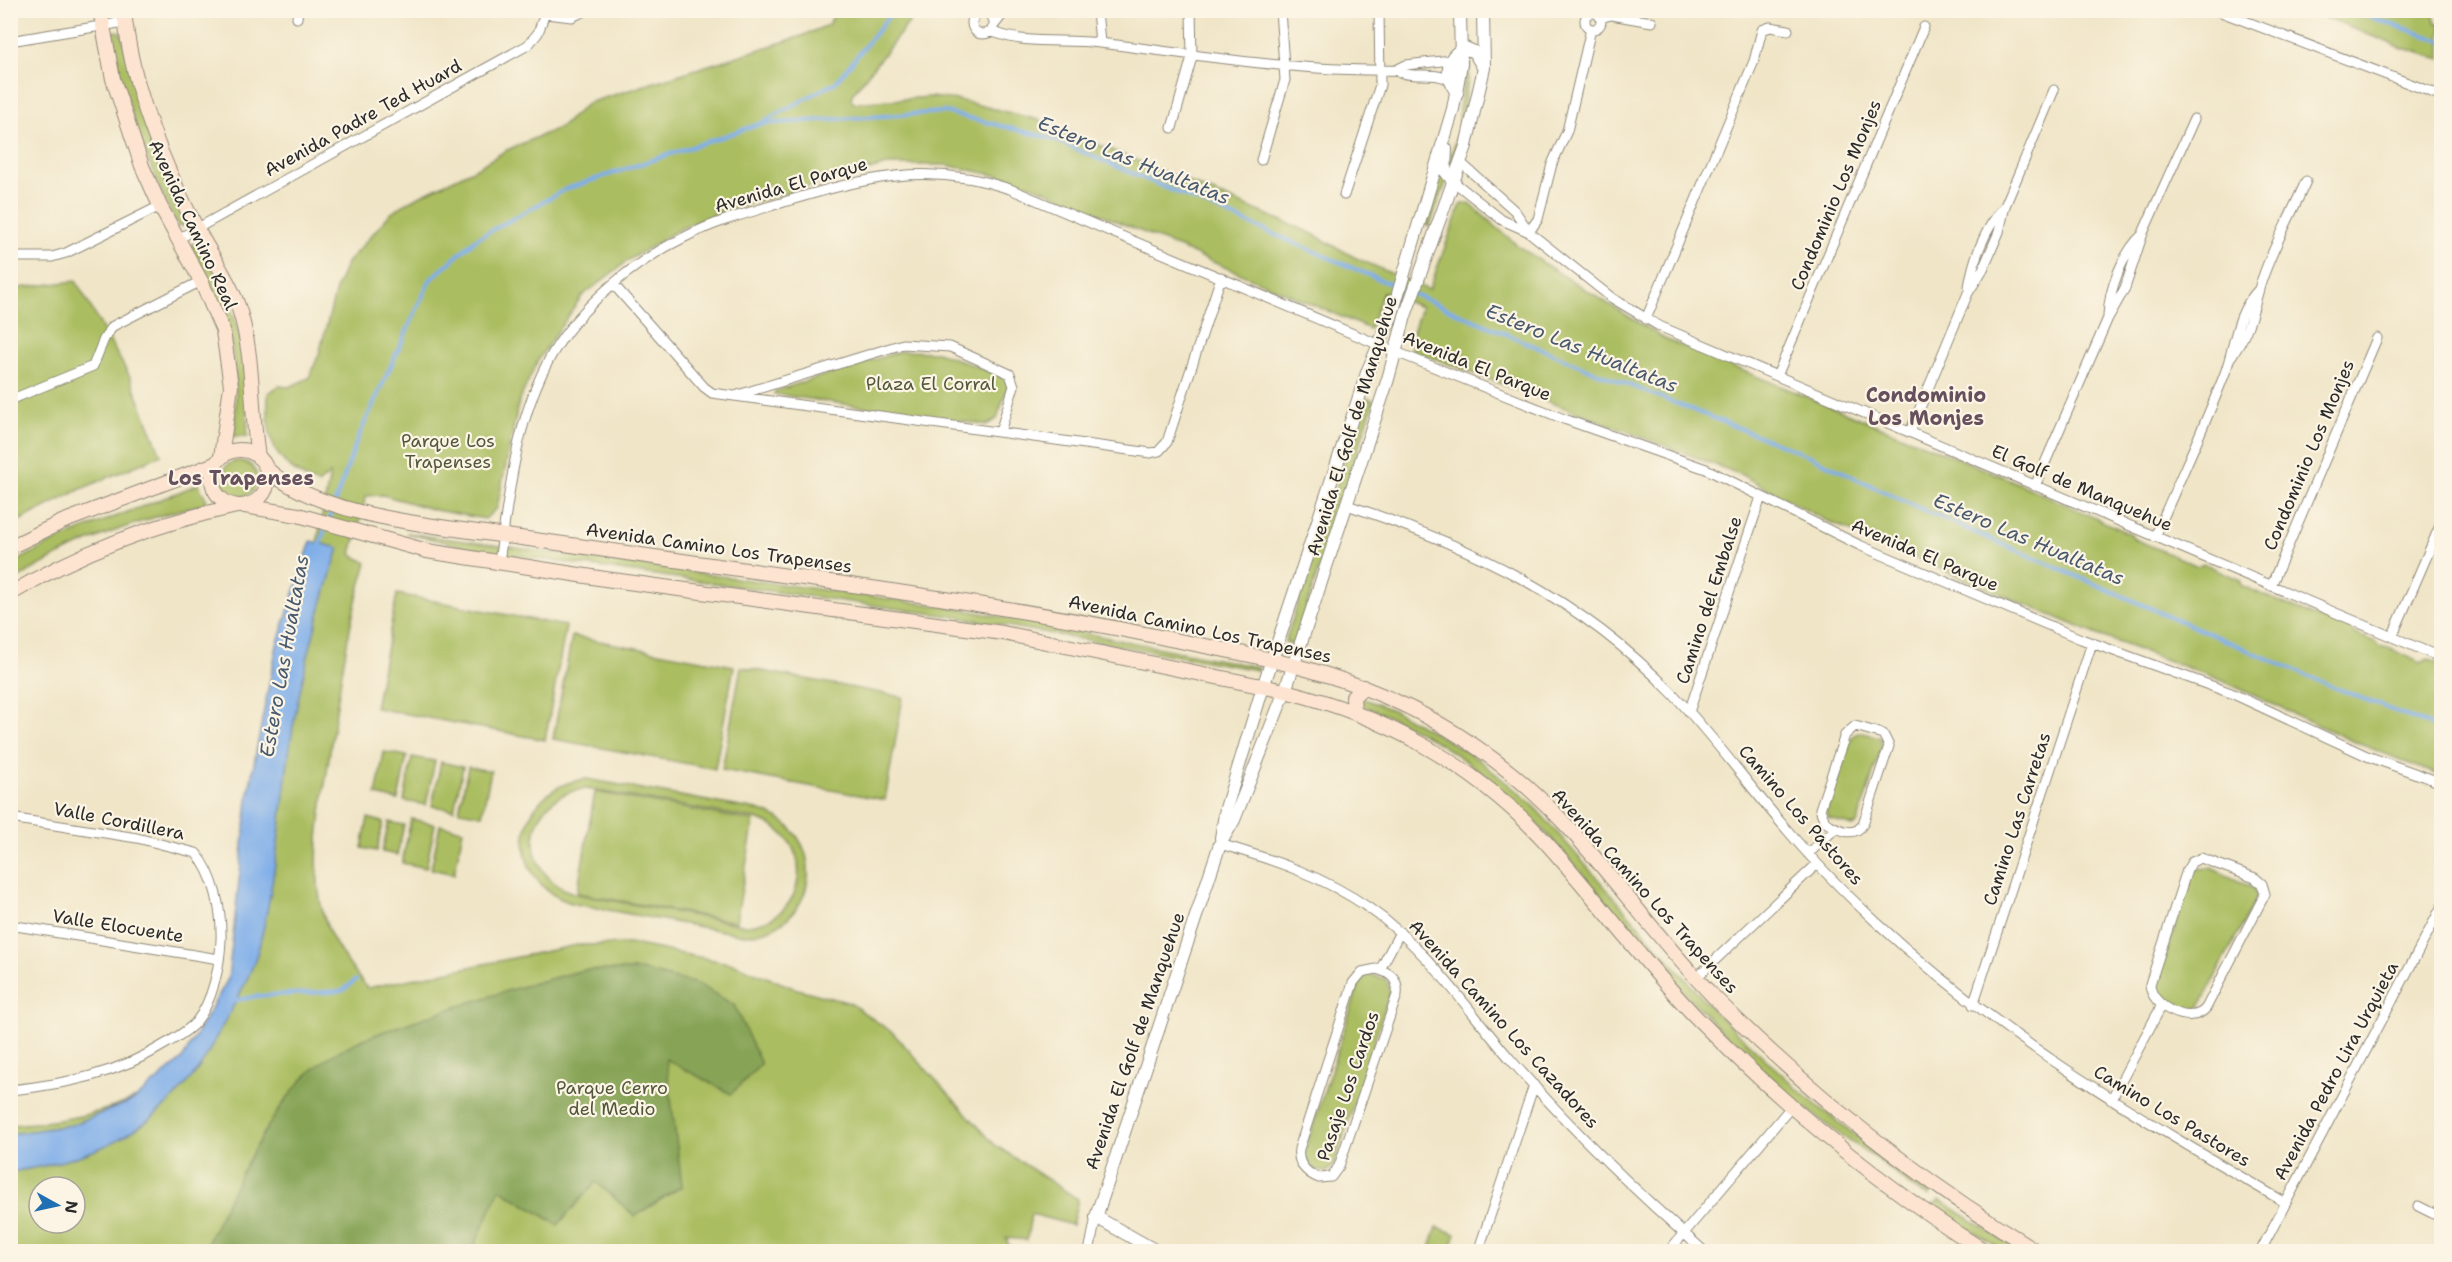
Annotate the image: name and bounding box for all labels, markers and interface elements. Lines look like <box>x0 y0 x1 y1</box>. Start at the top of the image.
street label: Avenida Padre Ted Huard <box>260 54 466 182</box>
street label: Condominio Los Monjes <box>1785 96 1887 294</box>
water label: Estero Las Hualtatas <box>1034 110 1234 210</box>
street label: Avenida Camino Real <box>143 136 243 315</box>
street label: Avenida El Parque <box>712 152 870 218</box>
street label: Avenida El Golf de Manquehue <box>1301 293 1403 559</box>
water label: Estero Las Hualtatas <box>1482 298 1682 398</box>
street label: Avenida El Parque <box>1399 325 1555 407</box>
street label: Condominio Los Monjes <box>2258 356 2360 554</box>
park label: Plaza El Corral <box>866 372 997 396</box>
district label: Condominio Los Monjes <box>1866 382 1986 431</box>
park label: Parque Los Trapenses <box>401 429 495 474</box>
street label: El Golf de Manquehue <box>1988 439 2176 537</box>
district label: Los Trapenses <box>168 465 314 491</box>
water label: Estero Las Hualtatas <box>1929 487 2129 591</box>
street label: Camino del Embalse <box>1671 513 1747 687</box>
street label: Avenida El Parque <box>1848 513 2002 597</box>
street label: Avenida Camino Los Trapenses <box>584 517 854 579</box>
water label: Estero Las Hualtatas <box>253 553 315 759</box>
street label: Avenida Camino Los Trapenses <box>1066 589 1334 669</box>
street label: Camino Las Carretas <box>1978 729 2056 909</box>
street label: Camino Los Pastores <box>1733 740 1869 890</box>
street label: Avenida Camino Los Trapenses <box>1546 783 1744 999</box>
street label: Valle Cordillera <box>51 797 187 845</box>
street label: Valle Elocuente <box>51 904 185 948</box>
street label: Avenida El Golf de Manquehue <box>1080 909 1190 1173</box>
street label: Avenida Camino Los Cazadores <box>1404 914 1604 1134</box>
street label: Avenida Pedro Lira Urquieta <box>2268 957 2404 1185</box>
street label: Pasaje Los Cardos <box>1311 1008 1385 1164</box>
street label: Camino Los Pastores <box>2089 1060 2255 1172</box>
park label: Parque Cerro del Medio <box>556 1076 668 1121</box>
north arrow <box>27 1175 87 1235</box>
text: N <box>60 1199 83 1215</box>

